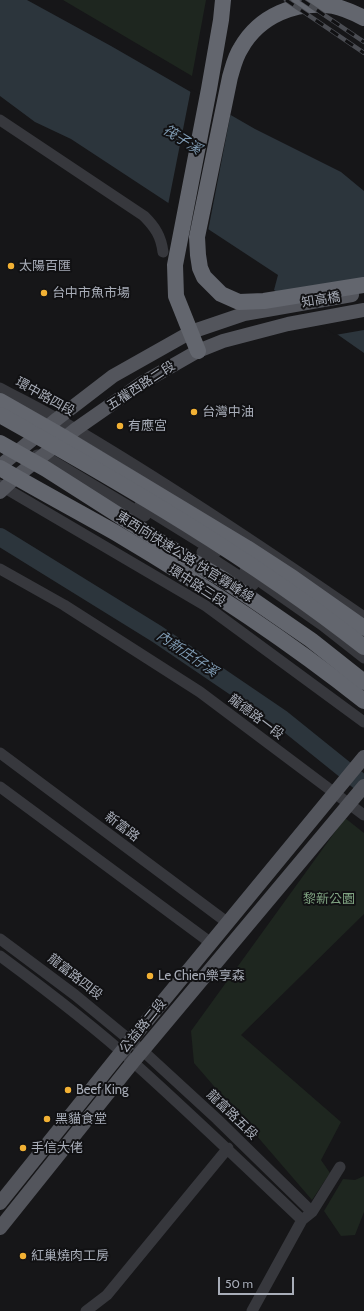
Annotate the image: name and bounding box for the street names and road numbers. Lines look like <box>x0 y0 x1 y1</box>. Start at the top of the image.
street label: 知高橋 <box>301 289 341 311</box>
street label: 五權西路二段 <box>104 358 178 414</box>
street label: 環中路四段 <box>13 374 77 420</box>
street label: 東西向快速公路 快官霧峰線 <box>113 508 257 606</box>
street label: 環中路三段 <box>165 562 229 610</box>
street label: 龍德路一段 <box>225 691 287 743</box>
street label: 新富路 <box>102 809 142 845</box>
street label: 龍富路四段 <box>45 951 105 1003</box>
street label: 公益路二段 <box>116 996 170 1056</box>
street label: 龍富路五段 <box>203 1087 261 1143</box>

